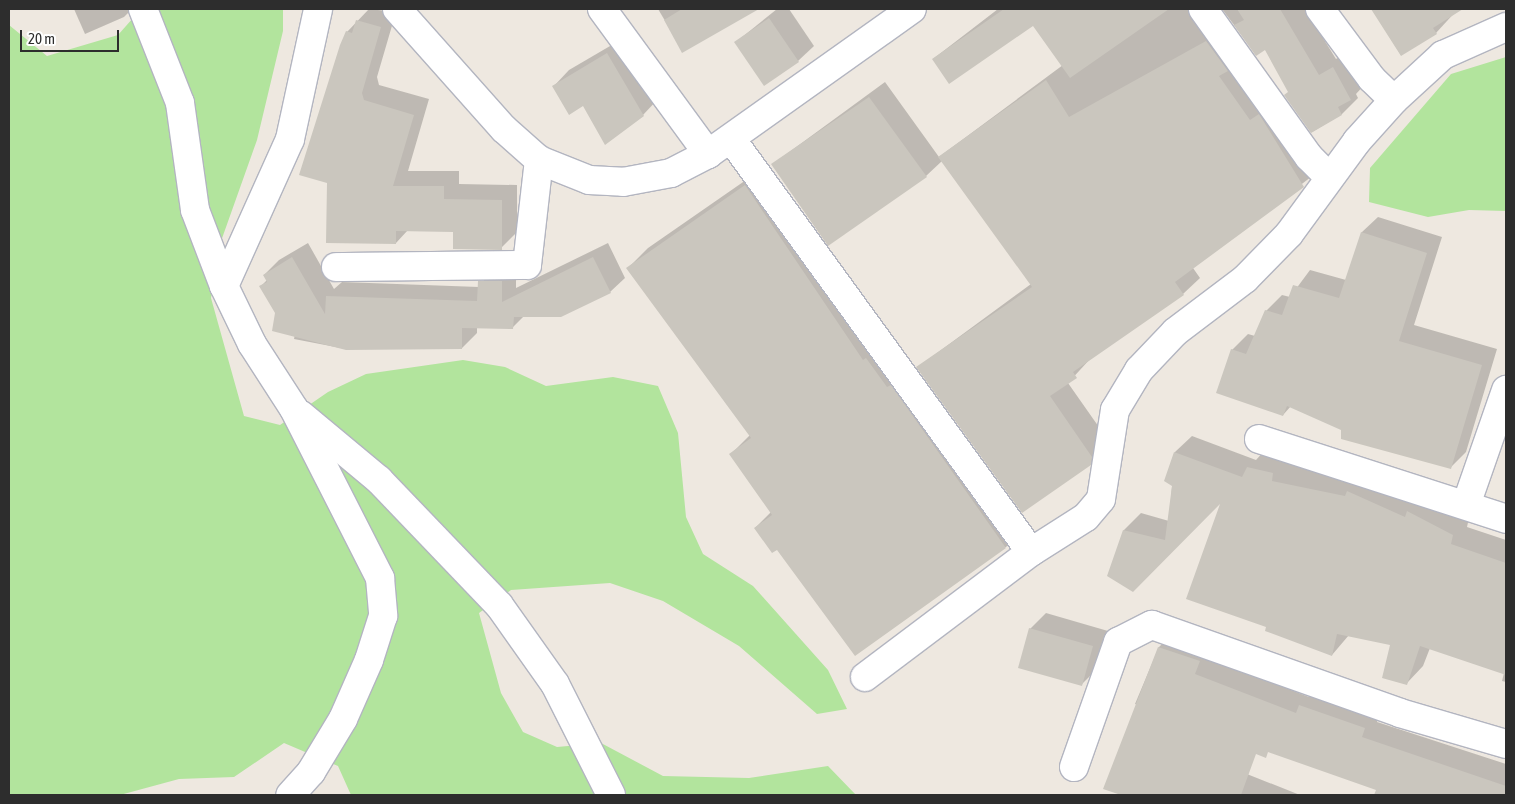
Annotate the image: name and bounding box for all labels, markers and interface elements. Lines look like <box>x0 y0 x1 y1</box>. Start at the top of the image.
scale bar <box>22 20 121 52</box>
text: 20 m <box>28 30 55 47</box>

